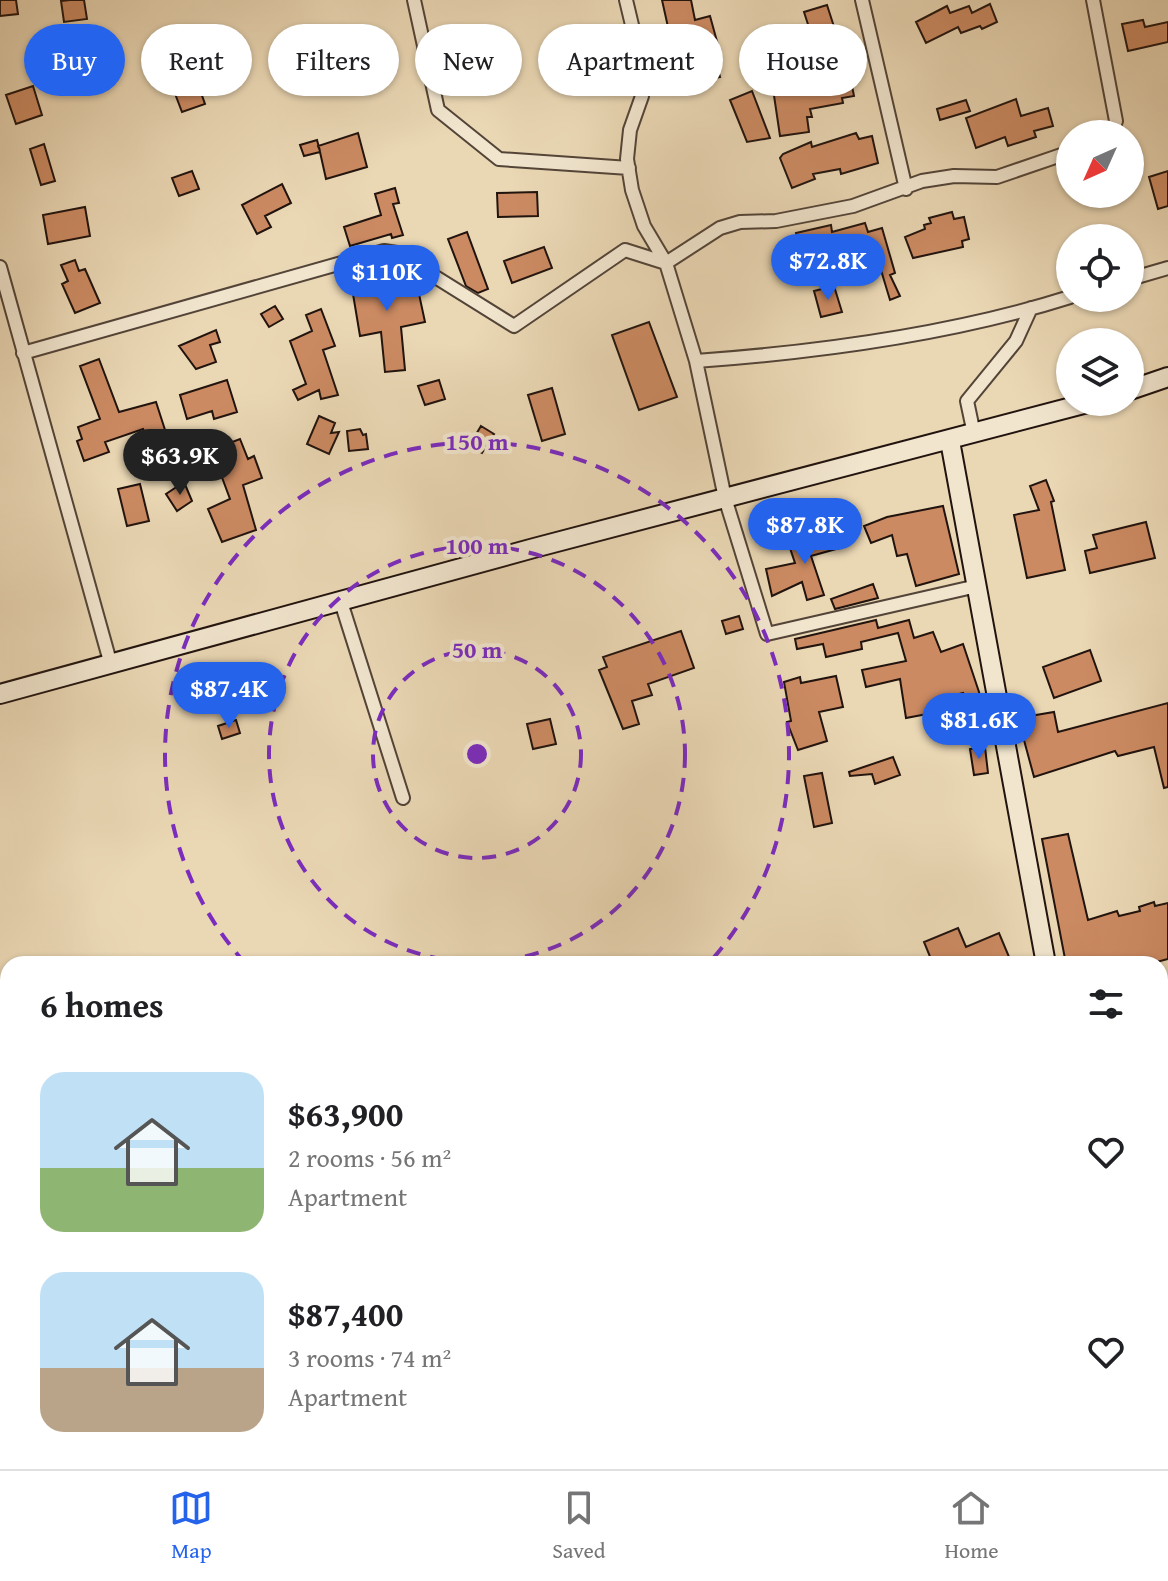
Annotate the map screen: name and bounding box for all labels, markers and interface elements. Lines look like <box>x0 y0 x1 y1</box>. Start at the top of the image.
chip: Buy <box>24 24 125 96</box>
chip: Rent <box>141 24 252 96</box>
chip: Filters <box>268 24 399 96</box>
chip: New <box>415 24 522 96</box>
chip: Apartment <box>538 24 723 96</box>
chip: House <box>739 24 867 96</box>
north arrow <box>1056 120 1144 208</box>
map controls <box>1056 120 1144 416</box>
button: locate <box>1056 224 1144 312</box>
pin: $72.8K <box>763 234 893 302</box>
text: $72.8K <box>789 240 867 279</box>
pin: $110K <box>331 245 443 313</box>
text: $110K <box>352 251 422 290</box>
button: layers <box>1056 328 1144 416</box>
text: 150 m <box>445 424 509 459</box>
pin: $63.9K <box>115 429 245 497</box>
text: $63.9K <box>141 435 219 474</box>
pin: $87.8K <box>740 498 870 566</box>
text: $87.8K <box>766 504 844 543</box>
text: 100 m <box>445 528 509 563</box>
text: 50 m <box>452 632 503 667</box>
pin: $87.4K <box>164 662 294 730</box>
text: $87.4K <box>190 668 268 707</box>
pin: $81.6K <box>914 693 1044 761</box>
text: $81.6K <box>940 699 1018 738</box>
centre of rings <box>463 740 491 768</box>
text: 6 homes <box>40 980 164 1029</box>
icon: filters <box>1084 982 1128 1026</box>
text: $63,900 <box>288 1089 403 1138</box>
icon: home <box>104 1104 200 1200</box>
icon: heart <box>1084 1130 1128 1174</box>
text: 2 rooms · 56 m² <box>288 1138 451 1177</box>
text: Apartment <box>288 1177 407 1216</box>
text: $87,400 <box>288 1289 403 1338</box>
icon: home <box>104 1304 200 1400</box>
icon: heart <box>1084 1330 1128 1374</box>
text: 3 rooms · 74 m² <box>288 1338 451 1377</box>
text: Apartment <box>288 1377 407 1416</box>
tab: Map <box>169 1486 213 1566</box>
tab: Saved <box>552 1486 606 1566</box>
tab: Home <box>944 1486 999 1566</box>

